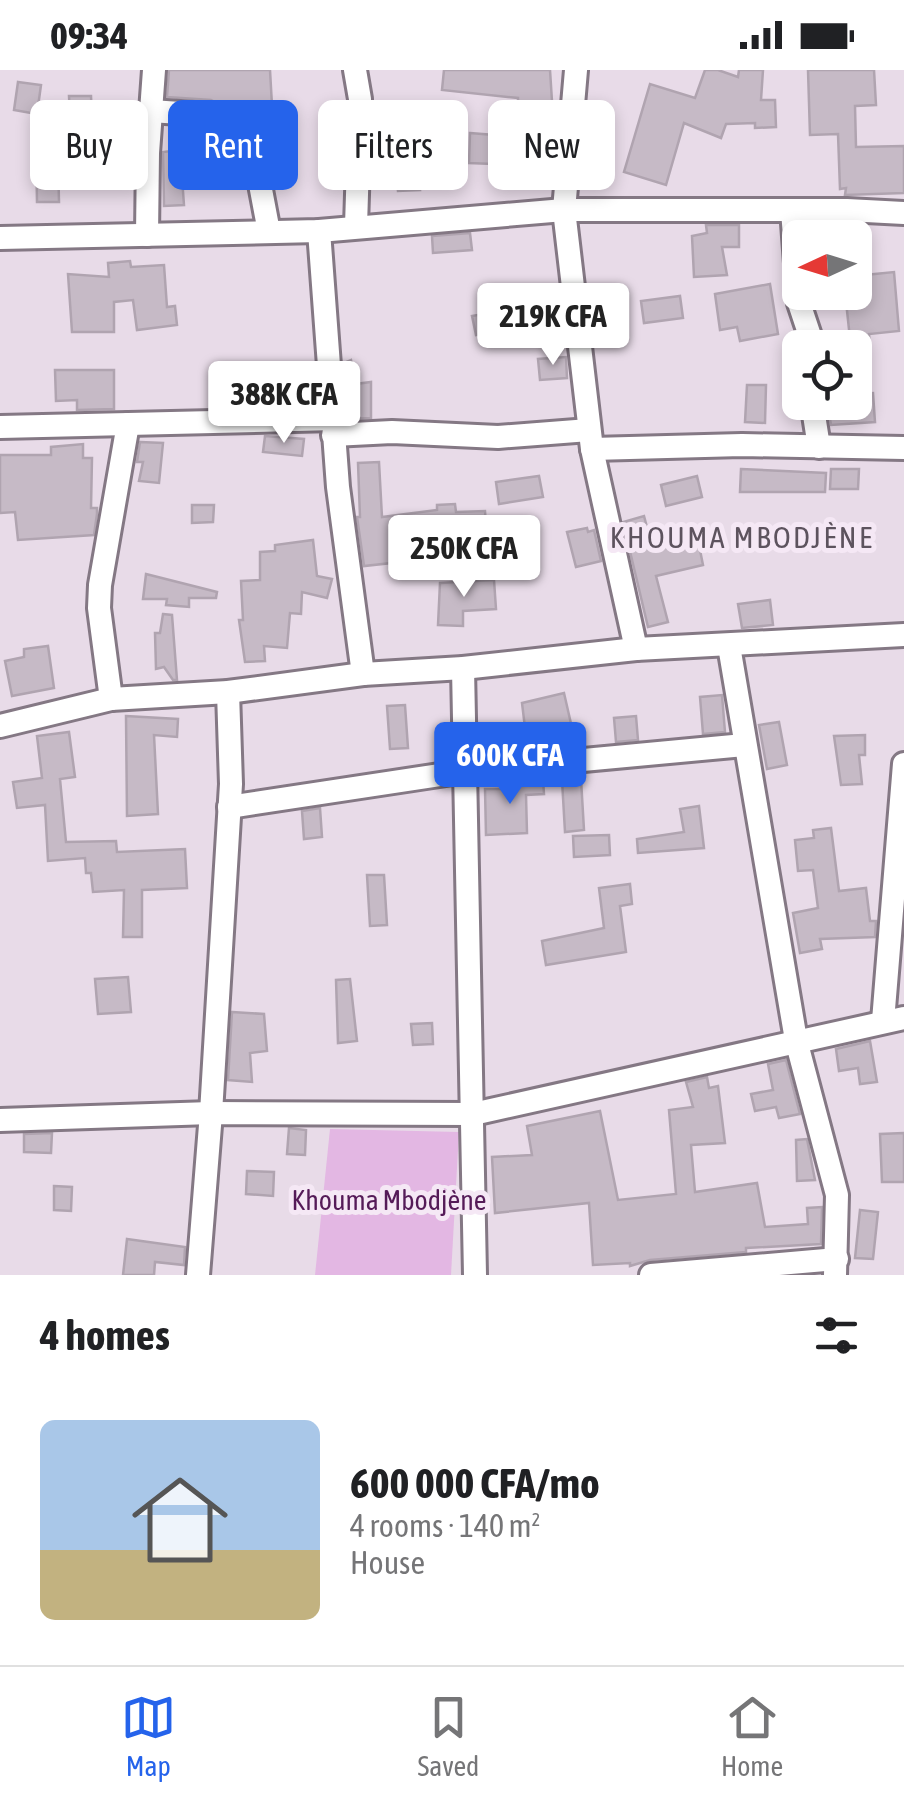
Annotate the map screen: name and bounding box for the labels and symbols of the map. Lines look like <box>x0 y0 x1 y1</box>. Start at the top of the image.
north arrow <box>782 220 872 310</box>
pin: 219K CFA <box>450 283 656 368</box>
pin: 388K CFA <box>181 361 387 446</box>
pin: 250K CFA <box>361 515 567 600</box>
district label: KHOUMA MBODJÈNE <box>610 520 874 554</box>
pin: 600K CFA <box>407 722 613 807</box>
park label: Khouma Mbodjène <box>292 1184 486 1216</box>

